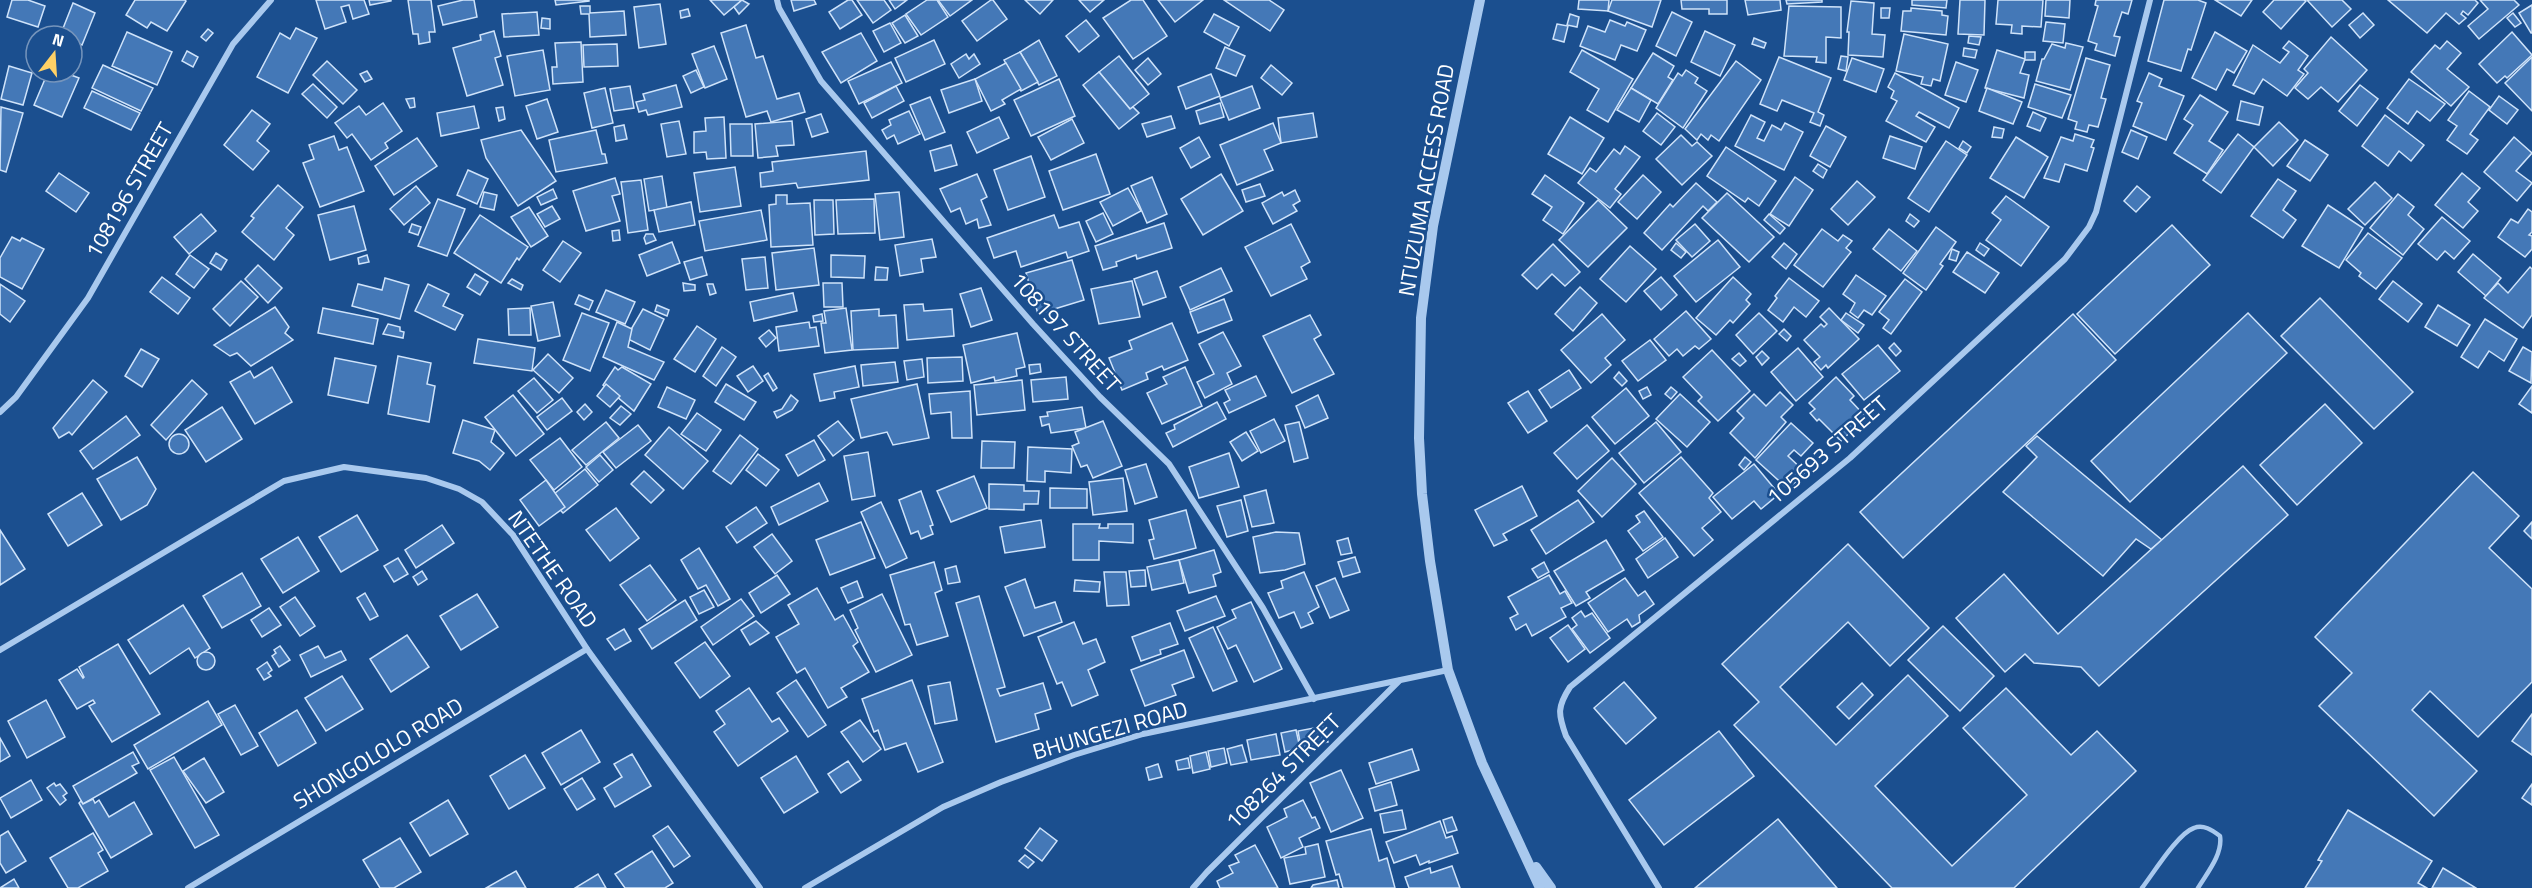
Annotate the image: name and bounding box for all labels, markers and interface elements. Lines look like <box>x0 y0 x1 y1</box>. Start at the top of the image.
north arrow <box>24 24 84 84</box>
text: N <box>50 27 67 53</box>
street label: NTUZUMA ACCESS ROAD <box>1389 61 1463 299</box>
street label: 108196 STREET <box>76 115 182 264</box>
street label: 108197 STREET <box>1003 264 1130 400</box>
street label: 105693 STREET <box>1759 387 1896 513</box>
street label: NTETHE ROAD <box>500 503 606 635</box>
street label: SHONGOLOLO ROAD <box>286 689 470 817</box>
street label: BHUNGEZI ROAD <box>1028 692 1192 768</box>
street label: 108264 STREET <box>1217 705 1349 837</box>

